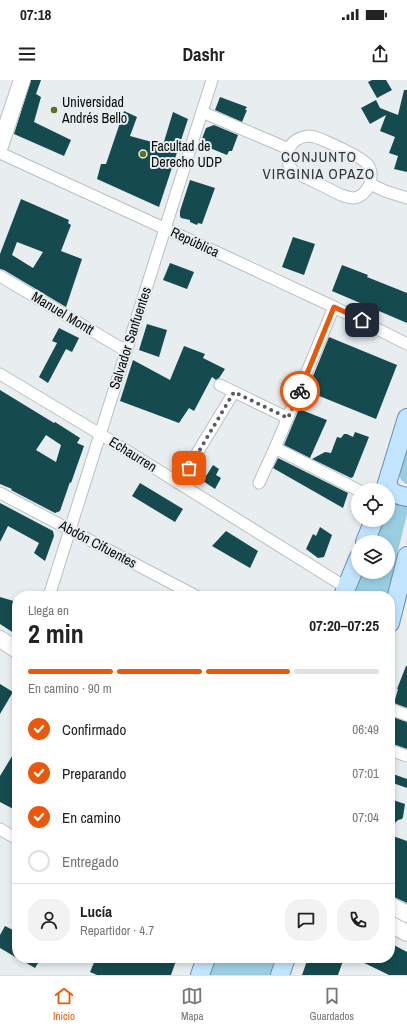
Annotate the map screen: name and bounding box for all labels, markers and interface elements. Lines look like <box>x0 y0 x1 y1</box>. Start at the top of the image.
text: 07:18 <box>20 4 51 25</box>
text: Dashr <box>183 42 224 67</box>
icon: menu <box>16 43 38 65</box>
icon: share <box>369 43 391 65</box>
place label: Universidad Andrés Bello <box>61 93 127 127</box>
marker: Universidad Andrés Bello <box>49 105 59 115</box>
place label: Facultad de Derecho UDP <box>151 137 222 171</box>
district label: CONJUNTO VIRGINIA OPAZO <box>263 146 375 184</box>
marker: Facultad de Derecho UDP <box>138 149 148 159</box>
street label: República <box>168 223 223 261</box>
street label: Salvador Sanfuentes <box>105 284 155 391</box>
street label: Manuel Montt <box>29 287 97 339</box>
pin <box>345 303 379 337</box>
icon: home <box>351 309 373 331</box>
courier <box>280 371 320 411</box>
icon: bike <box>289 380 311 402</box>
street label: Echaurren <box>106 432 160 476</box>
pin <box>172 451 206 485</box>
icon: bag <box>178 457 200 479</box>
map controls <box>351 483 395 579</box>
button: locate <box>351 483 395 527</box>
street label: Abdón Cifuentes <box>55 516 140 572</box>
button: layers <box>351 535 395 579</box>
text: Llega en <box>28 602 69 619</box>
text: 07:20–07:25 <box>309 615 379 636</box>
text: 2 min <box>28 616 84 651</box>
text: En camino · 90 m <box>28 680 112 697</box>
icon: check <box>28 718 50 740</box>
text: Confirmado <box>62 719 126 740</box>
text: 06:49 <box>352 721 379 738</box>
icon: check <box>28 762 50 784</box>
text: Preparando <box>62 763 126 784</box>
text: 07:01 <box>352 765 379 782</box>
icon: check <box>28 806 50 828</box>
text: En camino <box>62 807 121 828</box>
text: 07:04 <box>352 809 379 826</box>
text: Entregado <box>62 851 119 872</box>
button: person <box>28 899 70 941</box>
button: chat <box>285 899 327 941</box>
button: phone <box>337 899 379 941</box>
text: Lucía <box>80 901 112 922</box>
text: Repartidor · 4.7 <box>80 922 154 939</box>
tab: Inicio <box>53 985 75 1023</box>
tab: Mapa <box>181 985 204 1023</box>
tab: Guardados <box>309 985 354 1023</box>

